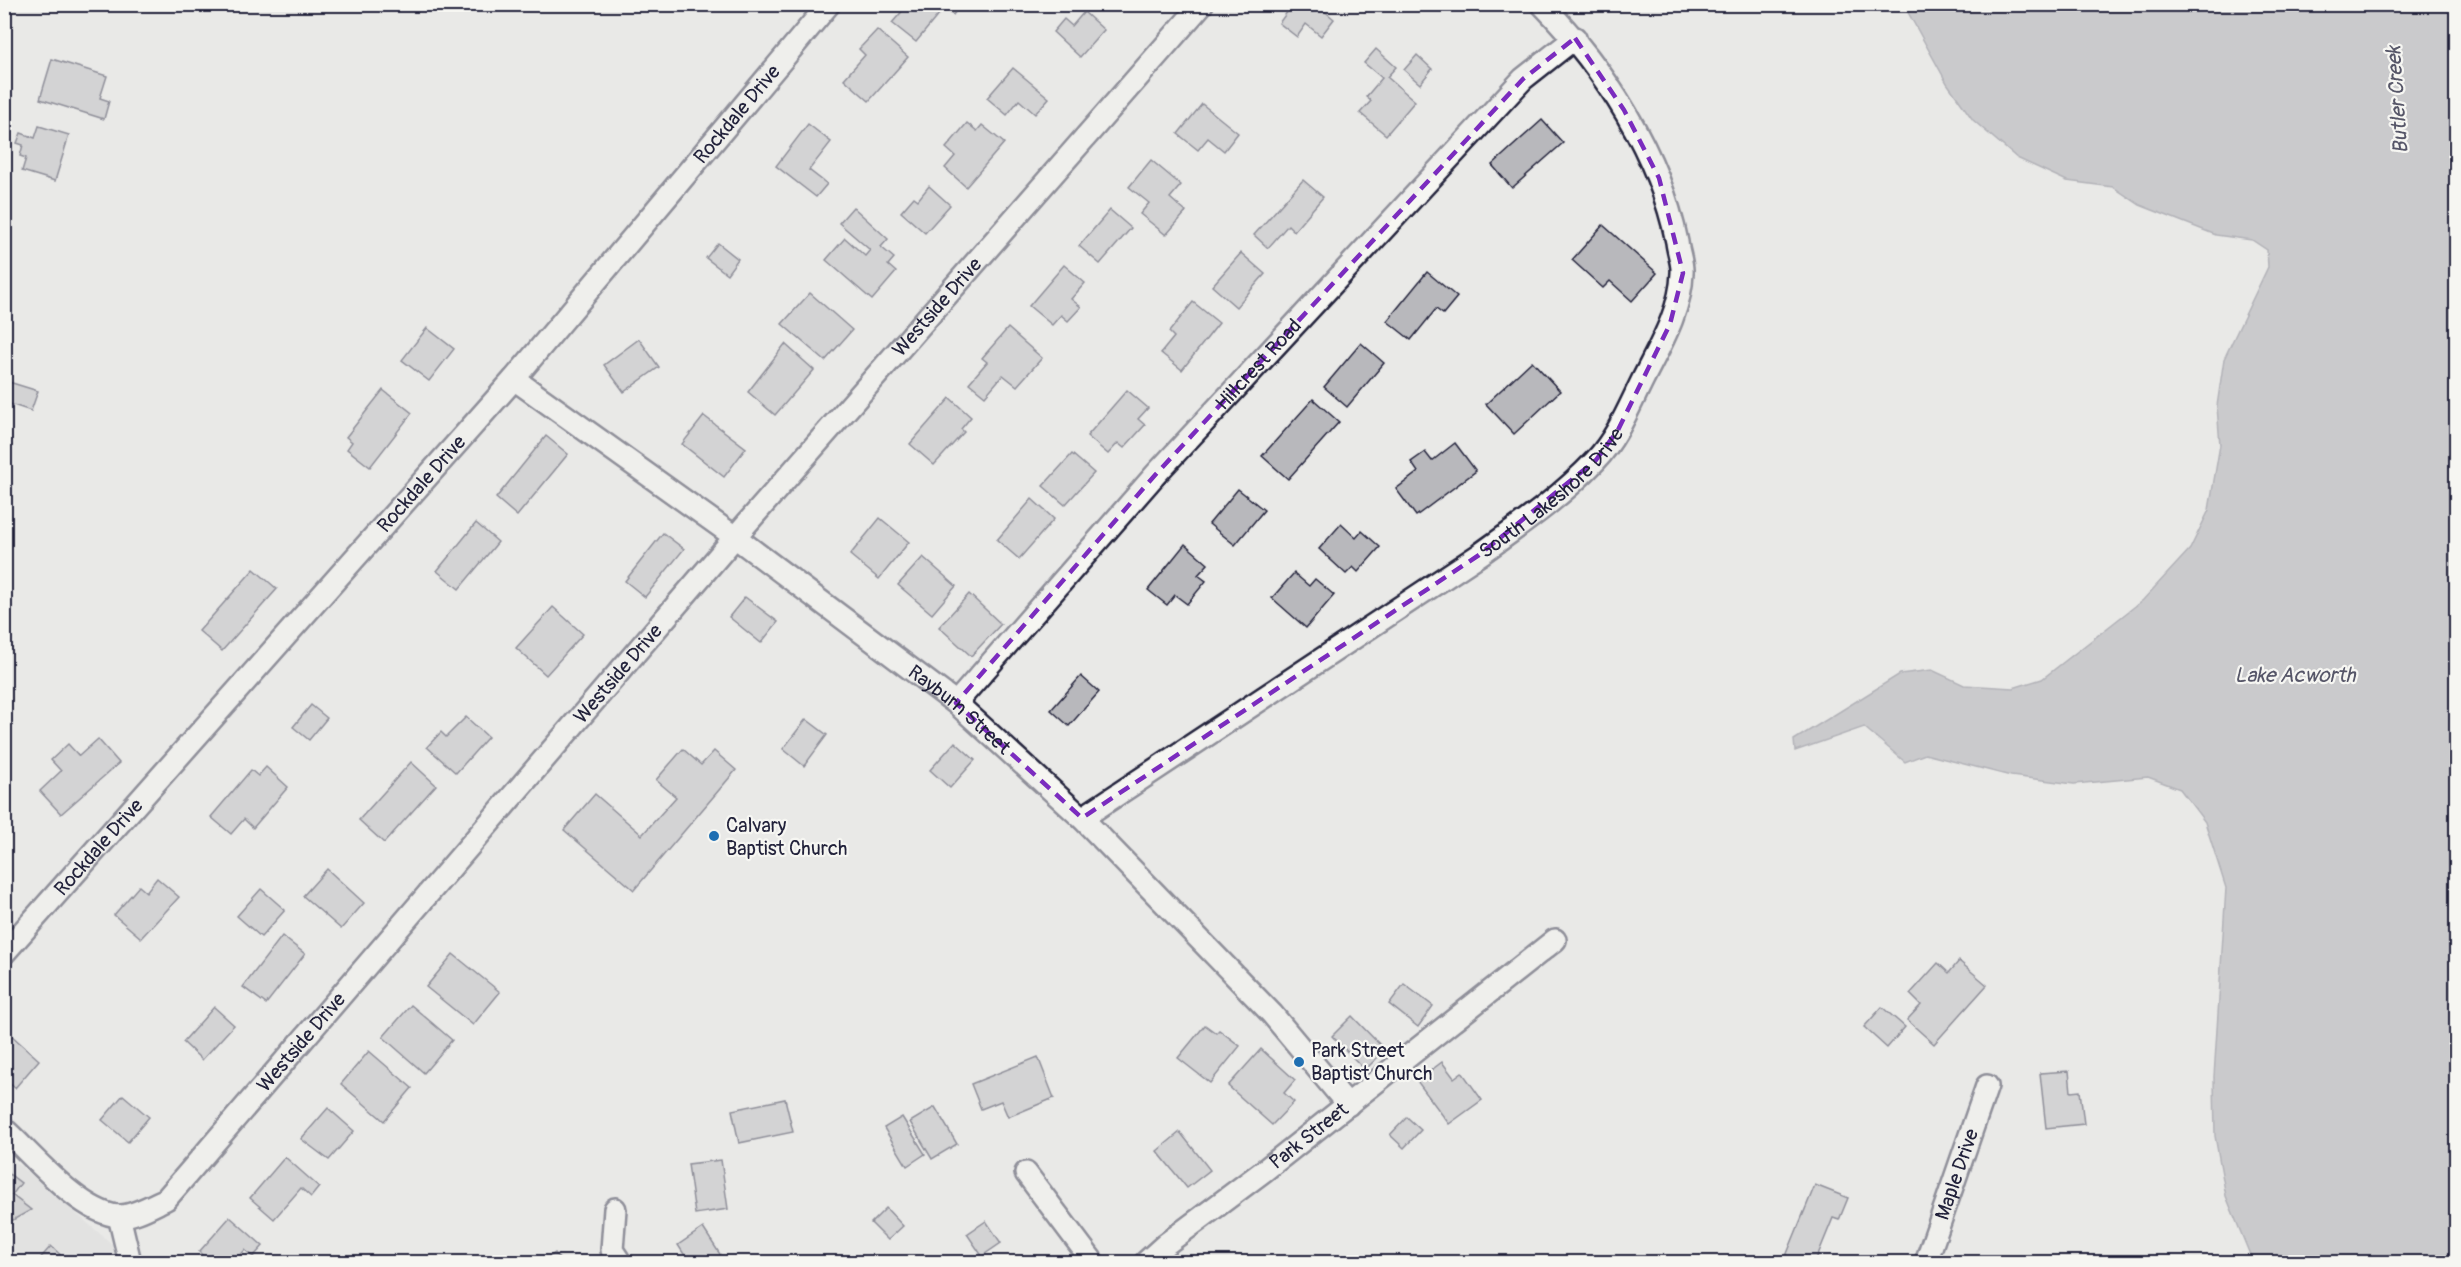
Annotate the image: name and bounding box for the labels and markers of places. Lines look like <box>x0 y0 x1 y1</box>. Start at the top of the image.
place label: Calvary Baptist Church <box>726 813 847 861</box>
marker: Calvary Baptist Church <box>707 829 721 843</box>
place label: Park Street Baptist Church <box>1311 1038 1432 1086</box>
marker: Park Street Baptist Church <box>1292 1055 1306 1069</box>

